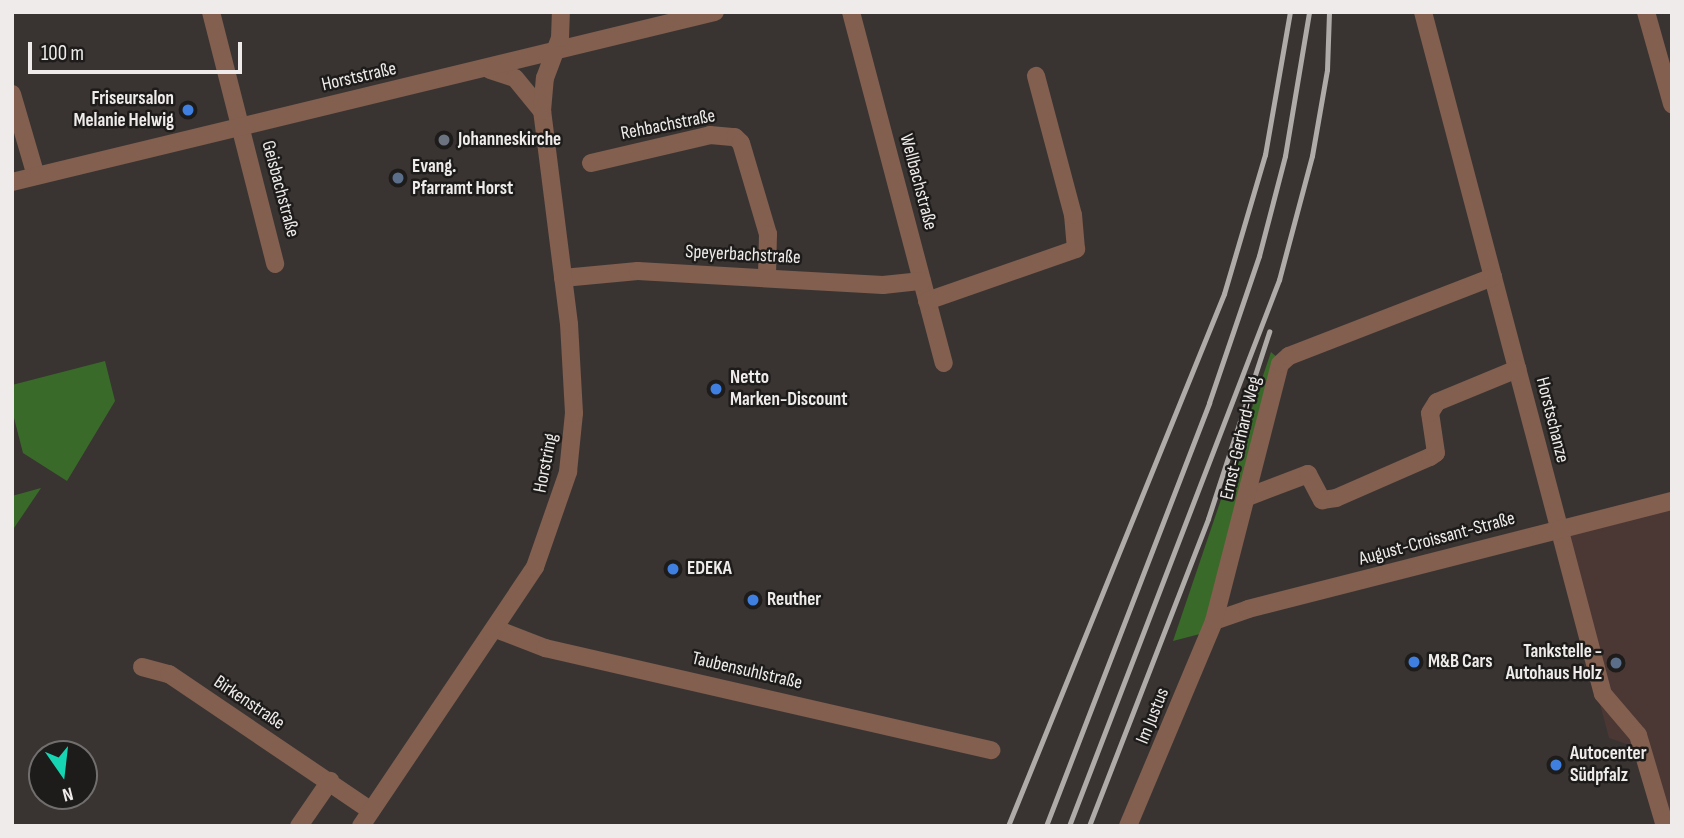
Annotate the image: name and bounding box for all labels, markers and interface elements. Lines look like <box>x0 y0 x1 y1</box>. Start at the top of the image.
scale bar <box>32 28 245 72</box>
text: 100 m <box>41 41 84 66</box>
street label: Horststraße <box>319 57 399 97</box>
place label: Friseursalon Melanie Helwig <box>73 88 174 132</box>
marker: Friseursalon Melanie Helwig <box>180 102 196 118</box>
street label: Rehbachstraße <box>619 105 717 145</box>
place label: Johanneskirche <box>458 129 561 151</box>
marker: Johanneskirche <box>436 132 452 148</box>
street label: Wellbachstraße <box>894 132 942 232</box>
street label: Geisbachstraße <box>256 138 304 240</box>
place label: Evang. Pfarramt Horst <box>412 156 513 200</box>
marker: Evang. Pfarramt Horst <box>390 170 406 186</box>
street label: Speyerbachstraße <box>685 241 801 269</box>
place label: Netto Marken-Discount <box>730 367 848 411</box>
street label: Ernst-Gerhard-Weg <box>1216 374 1266 502</box>
street label: Horstschanze <box>1530 375 1574 465</box>
marker: Netto Marken-Discount <box>708 381 724 397</box>
street label: Horstring <box>529 431 563 495</box>
street label: August-Croissant-Straße <box>1357 507 1517 571</box>
place label: EDEKA <box>687 558 732 580</box>
marker: EDEKA <box>665 561 681 577</box>
place label: Reuther <box>767 589 821 611</box>
marker: Reuther <box>745 592 761 608</box>
place label: Tankstelle - Autohaus Holz <box>1506 641 1602 685</box>
street label: Taubensuhlstraße <box>690 647 804 695</box>
place label: M&B Cars <box>1428 651 1492 673</box>
marker: M&B Cars <box>1406 654 1422 670</box>
marker: Tankstelle - Autohaus Holz <box>1608 655 1624 671</box>
street label: Birkenstraße <box>209 671 289 735</box>
street label: Im Justus <box>1132 685 1174 747</box>
north arrow <box>28 740 98 810</box>
place label: Autocenter Südpfalz <box>1570 743 1647 787</box>
marker: Autocenter Südpfalz <box>1548 757 1564 773</box>
text: N <box>60 782 75 806</box>

